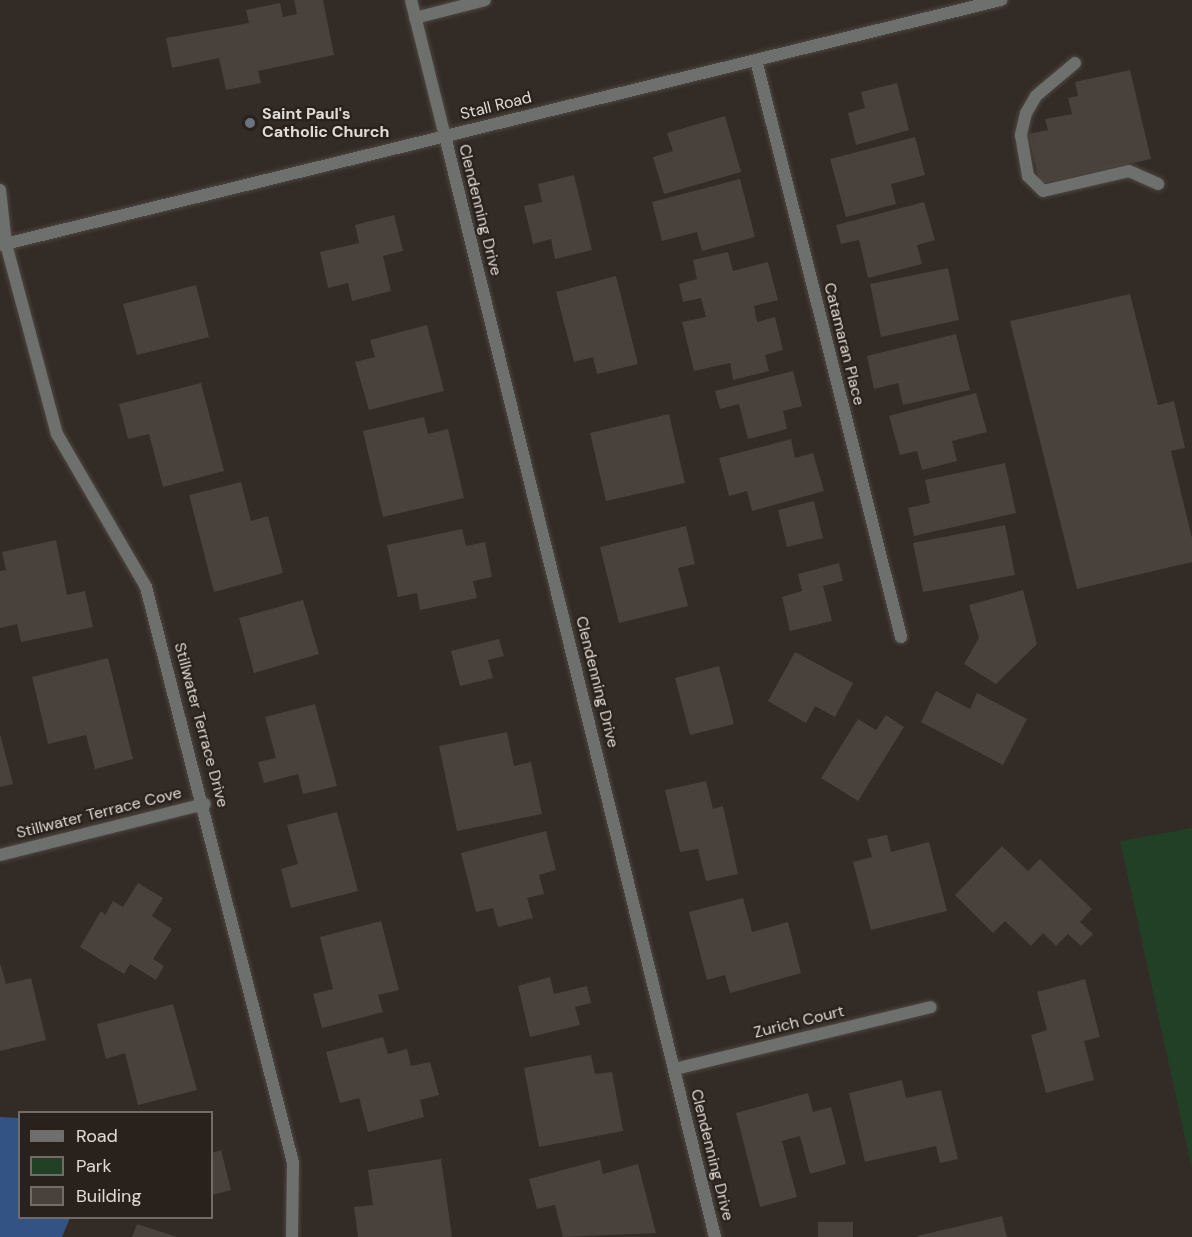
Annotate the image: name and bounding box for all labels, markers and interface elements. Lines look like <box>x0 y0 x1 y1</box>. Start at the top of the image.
street label: Stall Road <box>458 88 534 124</box>
place label: Saint Paul's Catholic Church <box>262 104 389 142</box>
marker: Saint Paul's Catholic Church <box>243 116 257 130</box>
street label: Clendenning Drive <box>454 142 506 278</box>
street label: Catamaran Place <box>819 281 869 407</box>
street label: Clendenning Drive <box>571 614 623 750</box>
street label: Stillwater Terrace Drive <box>170 641 232 809</box>
street label: Stillwater Terrace Cove <box>14 783 184 843</box>
street label: Zurich Court <box>752 1001 846 1043</box>
street label: Clendenning Drive <box>686 1087 738 1223</box>
legend <box>18 1111 213 1219</box>
text: Road <box>76 1124 118 1148</box>
text: Park <box>76 1154 112 1178</box>
text: Building <box>76 1184 141 1208</box>

